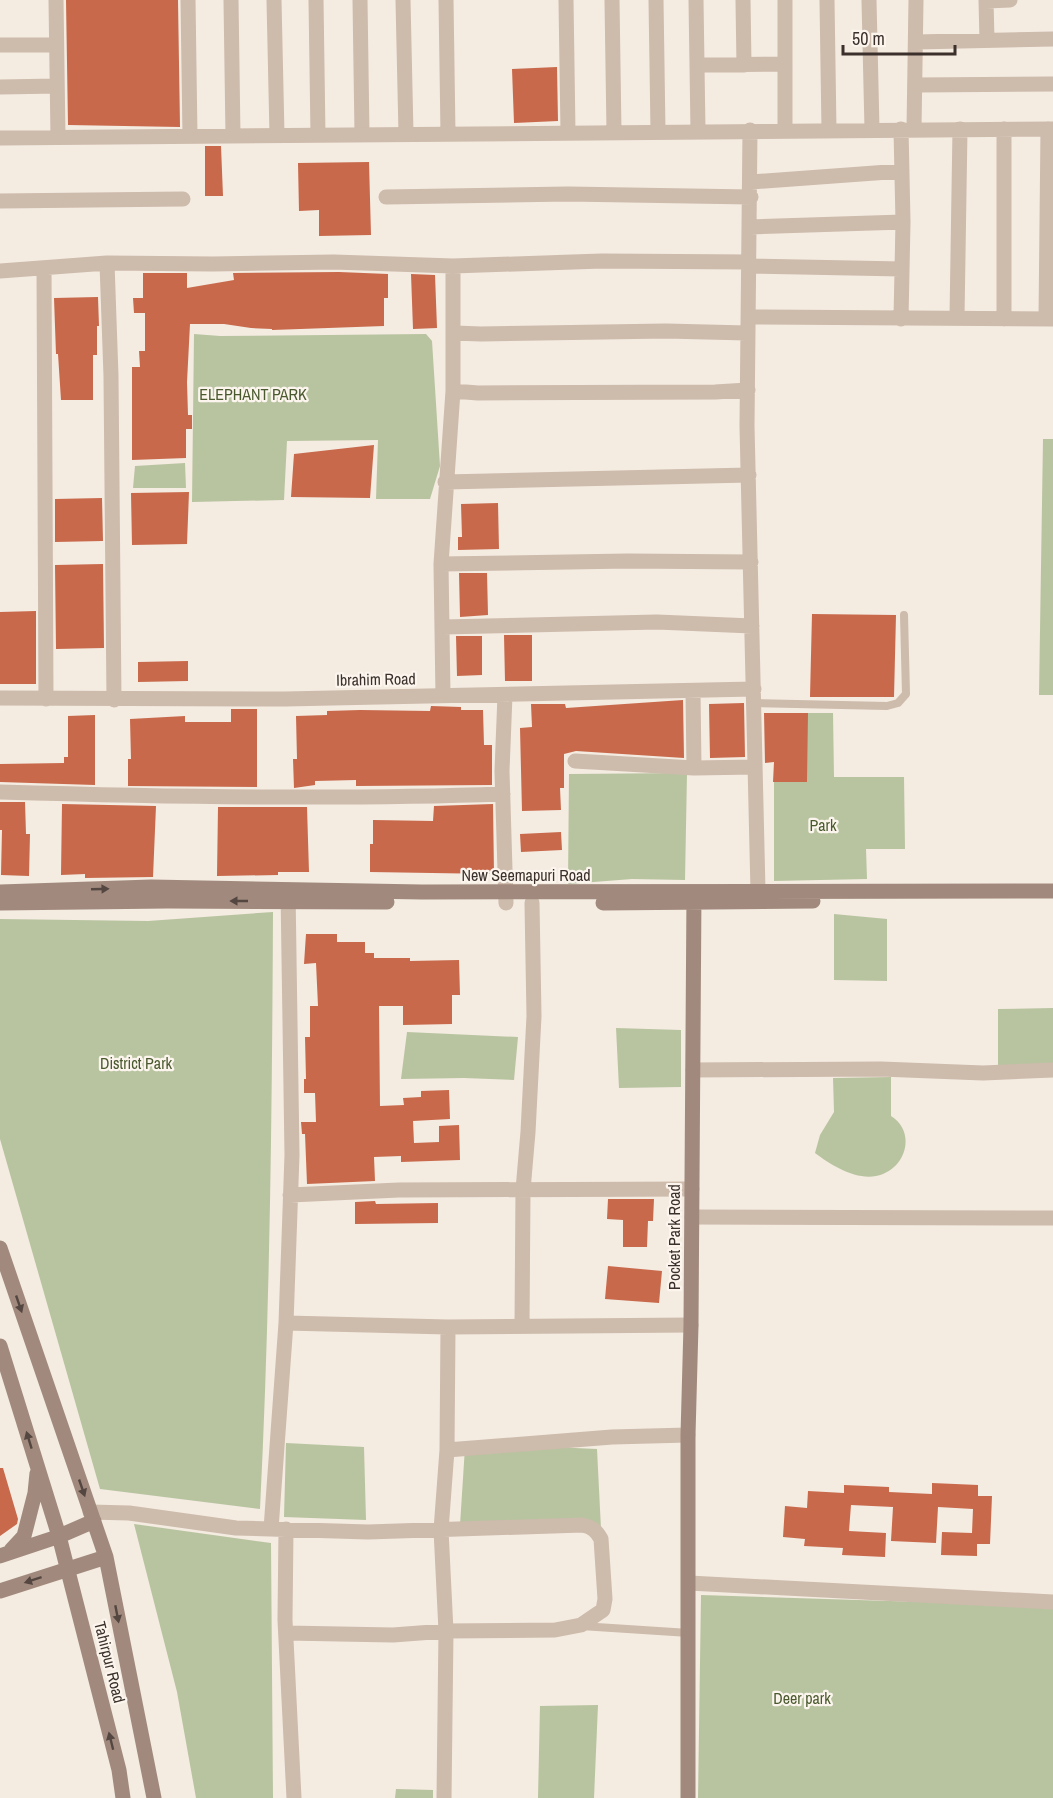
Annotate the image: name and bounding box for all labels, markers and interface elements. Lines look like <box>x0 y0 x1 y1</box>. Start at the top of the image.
scale bar <box>843 18 956 56</box>
text: 50 m <box>852 26 885 51</box>
park label: ELEPHANT PARK <box>199 383 307 405</box>
street label: Ibrahim Road <box>336 667 416 691</box>
park label: Park <box>810 814 837 836</box>
street label: New Seemapuri Road <box>461 864 591 886</box>
one-way arrow <box>91 884 110 894</box>
one-way arrow <box>229 896 248 906</box>
park label: District Park <box>100 1052 173 1074</box>
street label: Pocket Park Road <box>663 1184 685 1290</box>
one-way arrow <box>15 1295 24 1313</box>
one-way arrow <box>24 1431 33 1449</box>
one-way arrow <box>78 1479 87 1497</box>
one-way arrow <box>24 1576 42 1585</box>
one-way arrow <box>113 1605 122 1624</box>
street label: Tahirpur Road <box>89 1619 131 1705</box>
park label: Deer park <box>773 1687 831 1709</box>
one-way arrow <box>106 1732 116 1750</box>

